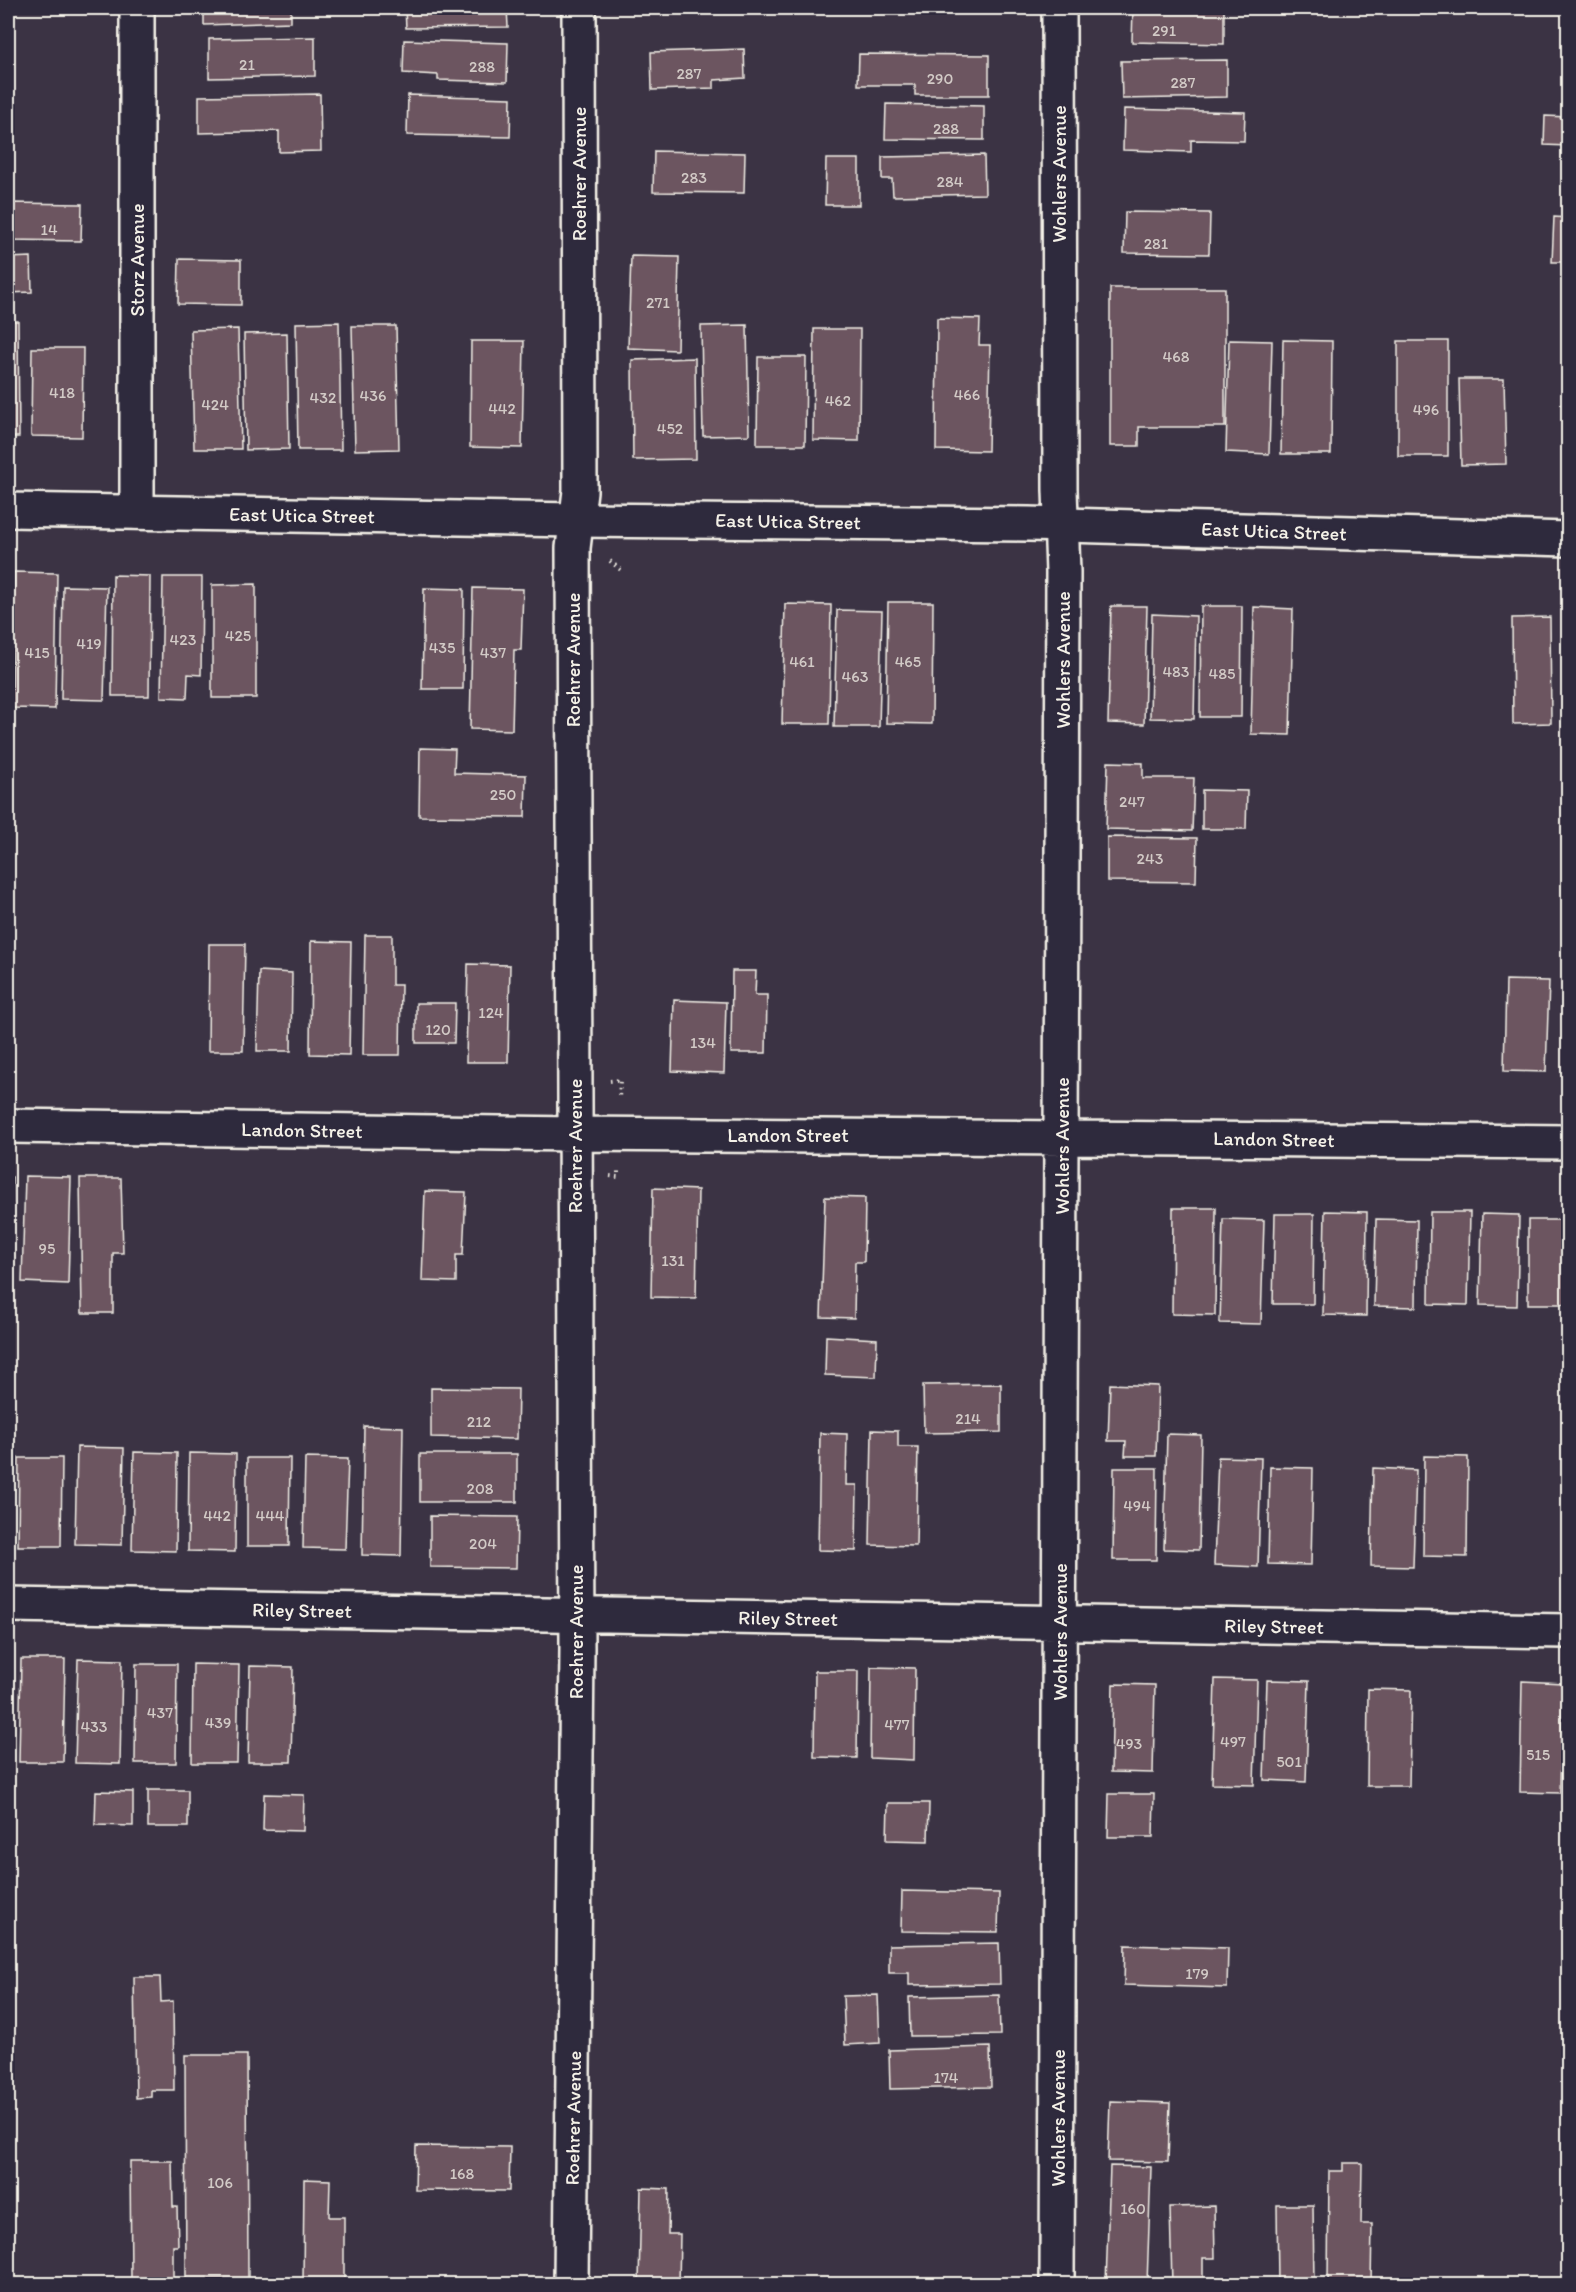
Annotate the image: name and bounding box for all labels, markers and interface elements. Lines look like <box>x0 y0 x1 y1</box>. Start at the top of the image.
house number: 291 <box>1152 21 1177 40</box>
house number: 21 <box>239 55 255 74</box>
house number: 288 <box>469 57 495 76</box>
house number: 287 <box>676 64 702 83</box>
house number: 290 <box>927 69 953 88</box>
house number: 287 <box>1170 73 1196 92</box>
street label: Wohlers Avenue <box>1047 105 1071 243</box>
street label: Roehrer Avenue <box>567 107 591 241</box>
house number: 288 <box>933 119 959 138</box>
house number: 283 <box>681 168 707 187</box>
house number: 284 <box>937 172 964 191</box>
street label: Storz Avenue <box>125 204 149 316</box>
house number: 14 <box>40 220 58 239</box>
house number: 281 <box>1144 234 1169 253</box>
house number: 271 <box>646 293 670 312</box>
house number: 468 <box>1163 347 1190 366</box>
house number: 418 <box>49 383 75 402</box>
house number: 466 <box>954 385 980 404</box>
house number: 436 <box>360 386 386 405</box>
house number: 432 <box>310 388 337 407</box>
house number: 462 <box>825 391 852 410</box>
house number: 424 <box>201 395 229 414</box>
house number: 442 <box>488 399 516 418</box>
house number: 496 <box>1413 400 1439 419</box>
house number: 452 <box>657 419 684 438</box>
street label: East Utica Street <box>229 502 375 528</box>
street label: East Utica Street <box>715 508 861 534</box>
street label: East Utica Street <box>1201 516 1347 546</box>
street label: Wohlers Avenue <box>1051 591 1075 729</box>
street label: Roehrer Avenue <box>561 593 585 727</box>
house number: 425 <box>225 626 251 645</box>
house number: 423 <box>170 630 197 649</box>
house number: 419 <box>76 634 102 653</box>
house number: 435 <box>429 638 455 657</box>
house number: 415 <box>24 643 50 662</box>
house number: 437 <box>480 643 506 662</box>
house number: 461 <box>789 652 815 671</box>
house number: 465 <box>895 652 921 671</box>
house number: 483 <box>1162 662 1190 681</box>
house number: 485 <box>1209 664 1235 683</box>
house number: 463 <box>842 667 869 686</box>
house number: 250 <box>490 785 516 804</box>
house number: 247 <box>1119 792 1145 811</box>
house number: 243 <box>1137 849 1164 868</box>
house number: 124 <box>478 1003 504 1022</box>
house number: 120 <box>425 1020 451 1039</box>
house number: 134 <box>690 1033 716 1052</box>
street label: Wohlers Avenue <box>1050 1077 1074 1215</box>
street label: Roehrer Avenue <box>563 1079 587 1213</box>
street label: Landon Street <box>241 1117 363 1143</box>
street label: Landon Street <box>727 1123 849 1147</box>
street label: Landon Street <box>1213 1126 1335 1152</box>
house number: 95 <box>39 1239 55 1258</box>
house number: 131 <box>661 1251 685 1270</box>
house number: 214 <box>955 1409 981 1428</box>
house number: 212 <box>467 1412 492 1431</box>
house number: 208 <box>466 1479 494 1498</box>
house number: 494 <box>1123 1496 1151 1515</box>
house number: 442 <box>203 1506 231 1525</box>
house number: 444 <box>256 1506 285 1525</box>
house number: 204 <box>469 1534 497 1553</box>
street label: Wohlers Avenue <box>1048 1563 1072 1701</box>
street label: Roehrer Avenue <box>564 1565 588 1699</box>
street label: Riley Street <box>252 1597 353 1623</box>
street label: Riley Street <box>738 1605 839 1631</box>
street label: Riley Street <box>1224 1613 1325 1639</box>
house number: 437 <box>147 1703 173 1722</box>
house number: 439 <box>205 1713 231 1732</box>
house number: 477 <box>884 1715 910 1734</box>
house number: 433 <box>80 1717 108 1736</box>
house number: 497 <box>1220 1732 1246 1751</box>
house number: 493 <box>1116 1734 1143 1753</box>
house number: 515 <box>1526 1745 1550 1764</box>
house number: 501 <box>1276 1752 1302 1771</box>
house number: 179 <box>1185 1964 1209 1983</box>
street label: Wohlers Avenue <box>1046 2049 1070 2187</box>
street label: Roehrer Avenue <box>560 2050 586 2186</box>
house number: 174 <box>934 2068 959 2087</box>
house number: 168 <box>450 2164 475 2183</box>
house number: 106 <box>207 2173 233 2192</box>
house number: 160 <box>1120 2199 1146 2218</box>

